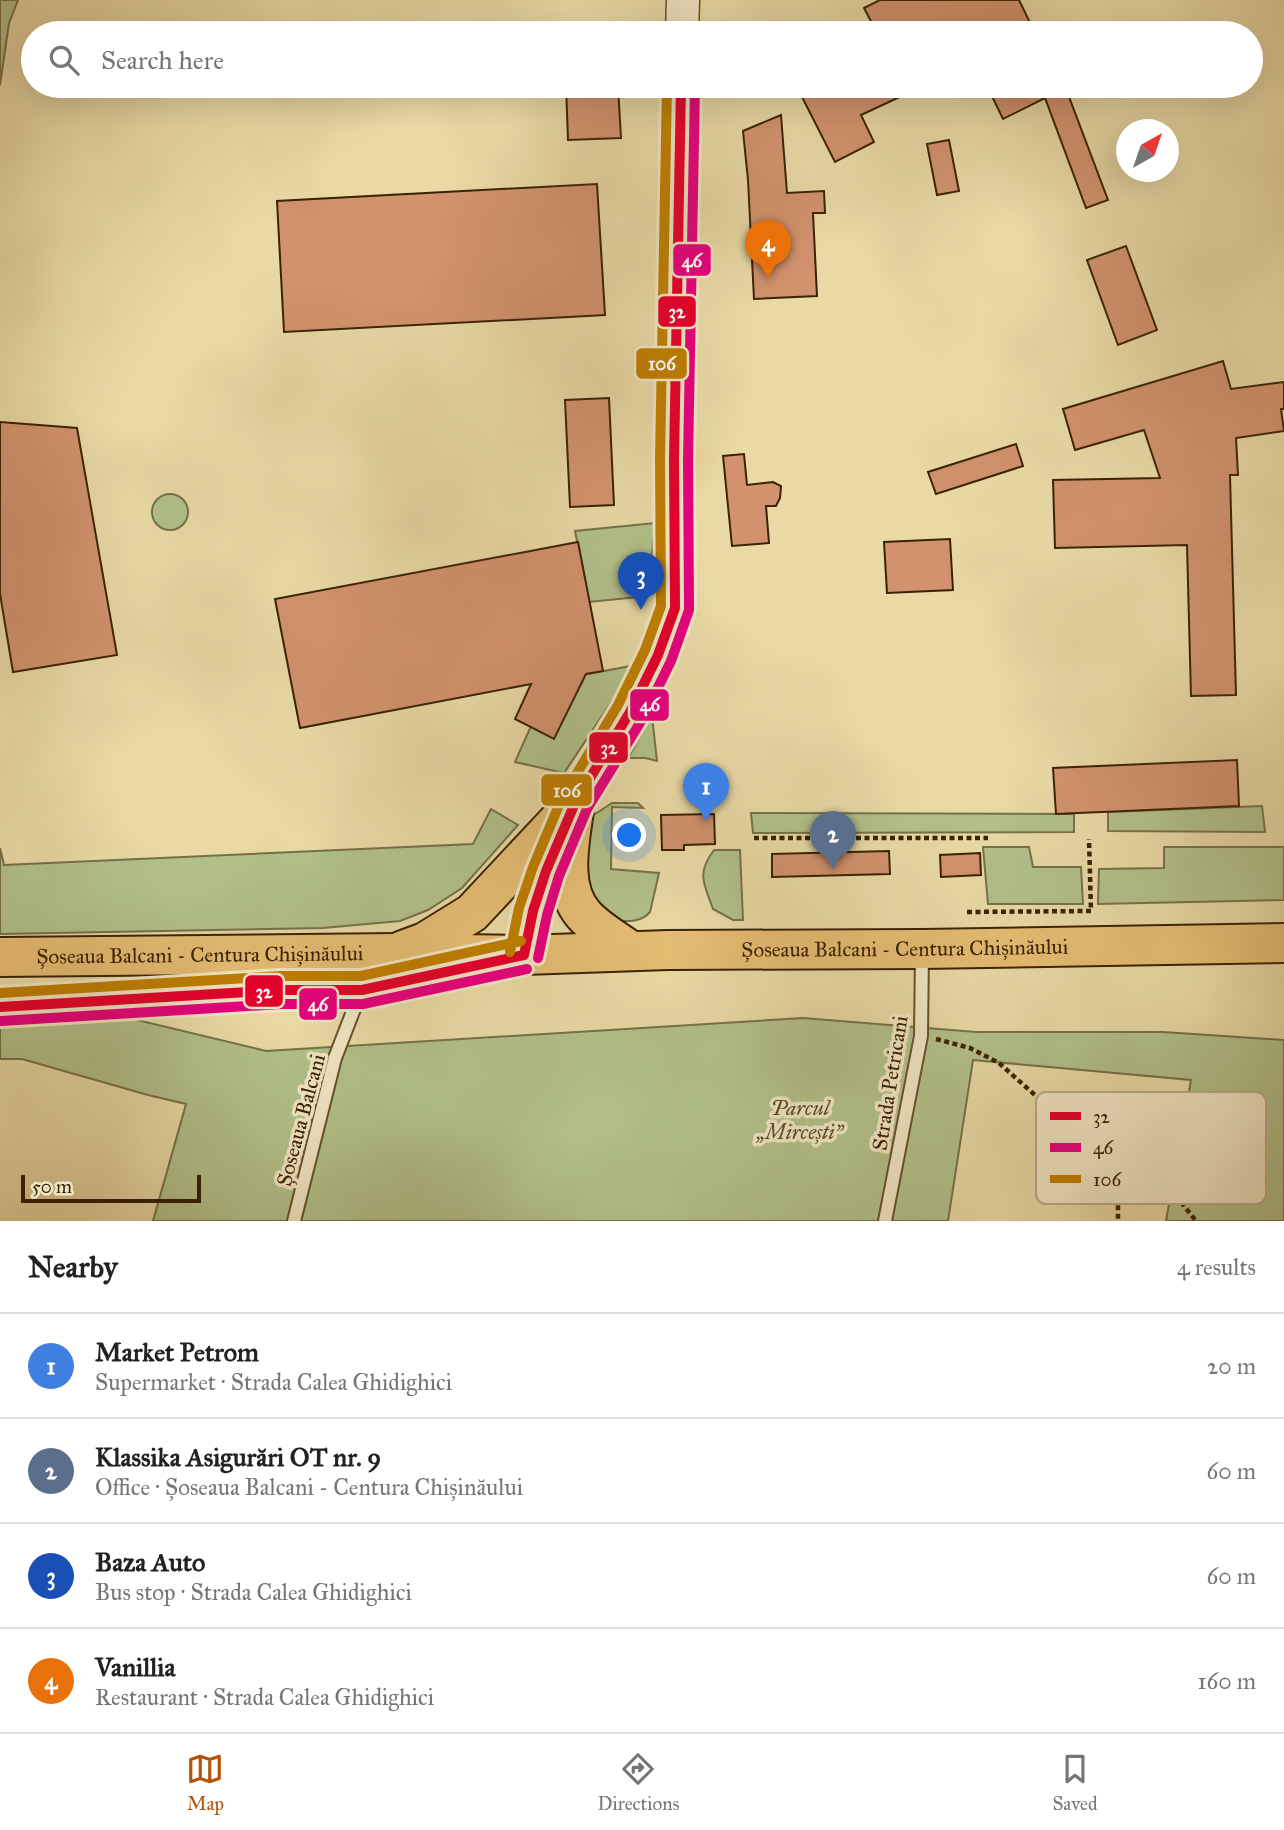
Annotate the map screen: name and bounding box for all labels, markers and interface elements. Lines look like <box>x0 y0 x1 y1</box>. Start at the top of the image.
search box <box>21 21 1263 98</box>
icon: search <box>45 41 83 79</box>
text: Search here <box>101 44 224 76</box>
north arrow <box>1116 119 1179 182</box>
pin: 4 <box>745 220 791 278</box>
line badge: 46 <box>672 243 712 277</box>
text: 46 <box>682 249 703 273</box>
line badge: 32 <box>657 295 697 328</box>
text: 32 <box>669 300 686 324</box>
line badge: 106 <box>635 347 688 380</box>
text: 106 <box>648 352 677 375</box>
pin: 3 <box>618 552 664 610</box>
line badge: 46 <box>629 688 670 722</box>
text: 46 <box>640 693 661 717</box>
line badge: 32 <box>588 731 629 764</box>
text: 32 <box>601 736 618 760</box>
pin: 1 <box>683 763 729 821</box>
line badge: 106 <box>540 773 593 807</box>
text: 106 <box>553 779 582 802</box>
pin: 2 <box>810 811 856 869</box>
your location <box>612 818 646 852</box>
street label: Șoseaua Balcani - Centura Chișinăului <box>741 934 1069 963</box>
street label: Șoseaua Balcani - Centura Chișinăului <box>36 940 364 970</box>
line badge: 32 <box>244 974 284 1008</box>
text: 32 <box>256 980 273 1004</box>
line badge: 46 <box>298 987 338 1021</box>
text: 46 <box>308 993 329 1017</box>
street label: Strada Petricani <box>866 1013 914 1152</box>
street label: Șoseaua Balcani <box>271 1051 331 1189</box>
legend <box>1036 1092 1266 1204</box>
park label: Parcul „Mircești” <box>755 1095 845 1145</box>
text: 32 <box>1093 1105 1111 1128</box>
text: 46 <box>1093 1136 1115 1159</box>
text: 106 <box>1093 1168 1122 1191</box>
scale bar <box>21 1172 201 1204</box>
text: 50 m <box>32 1175 72 1198</box>
text: Nearby <box>28 1249 118 1285</box>
text: 4 results <box>1177 1253 1256 1281</box>
text: Market Petrom <box>95 1336 259 1368</box>
text: 1 <box>46 1352 56 1380</box>
text: 20 m <box>1207 1352 1256 1380</box>
text: Supermarket · Strada Calea Ghidighici <box>95 1368 452 1396</box>
text: Klassika Asigurări OT nr. 9 <box>95 1441 381 1473</box>
text: 2 <box>45 1457 57 1485</box>
text: 60 m <box>1207 1457 1256 1485</box>
text: Office · Șoseaua Balcani - Centura Chișinăului <box>95 1473 523 1501</box>
text: Baza Auto <box>95 1546 205 1578</box>
text: 3 <box>46 1562 56 1590</box>
text: 60 m <box>1207 1562 1256 1590</box>
text: Bus stop · Strada Calea Ghidighici <box>95 1578 412 1606</box>
text: Vanillia <box>95 1651 175 1683</box>
text: 4 <box>45 1667 57 1695</box>
text: 160 m <box>1198 1667 1256 1695</box>
text: Restaurant · Strada Calea Ghidighici <box>95 1683 434 1711</box>
tab: Map <box>186 1750 224 1815</box>
tab: Directions <box>597 1750 679 1815</box>
tab: Saved <box>1052 1750 1098 1815</box>

